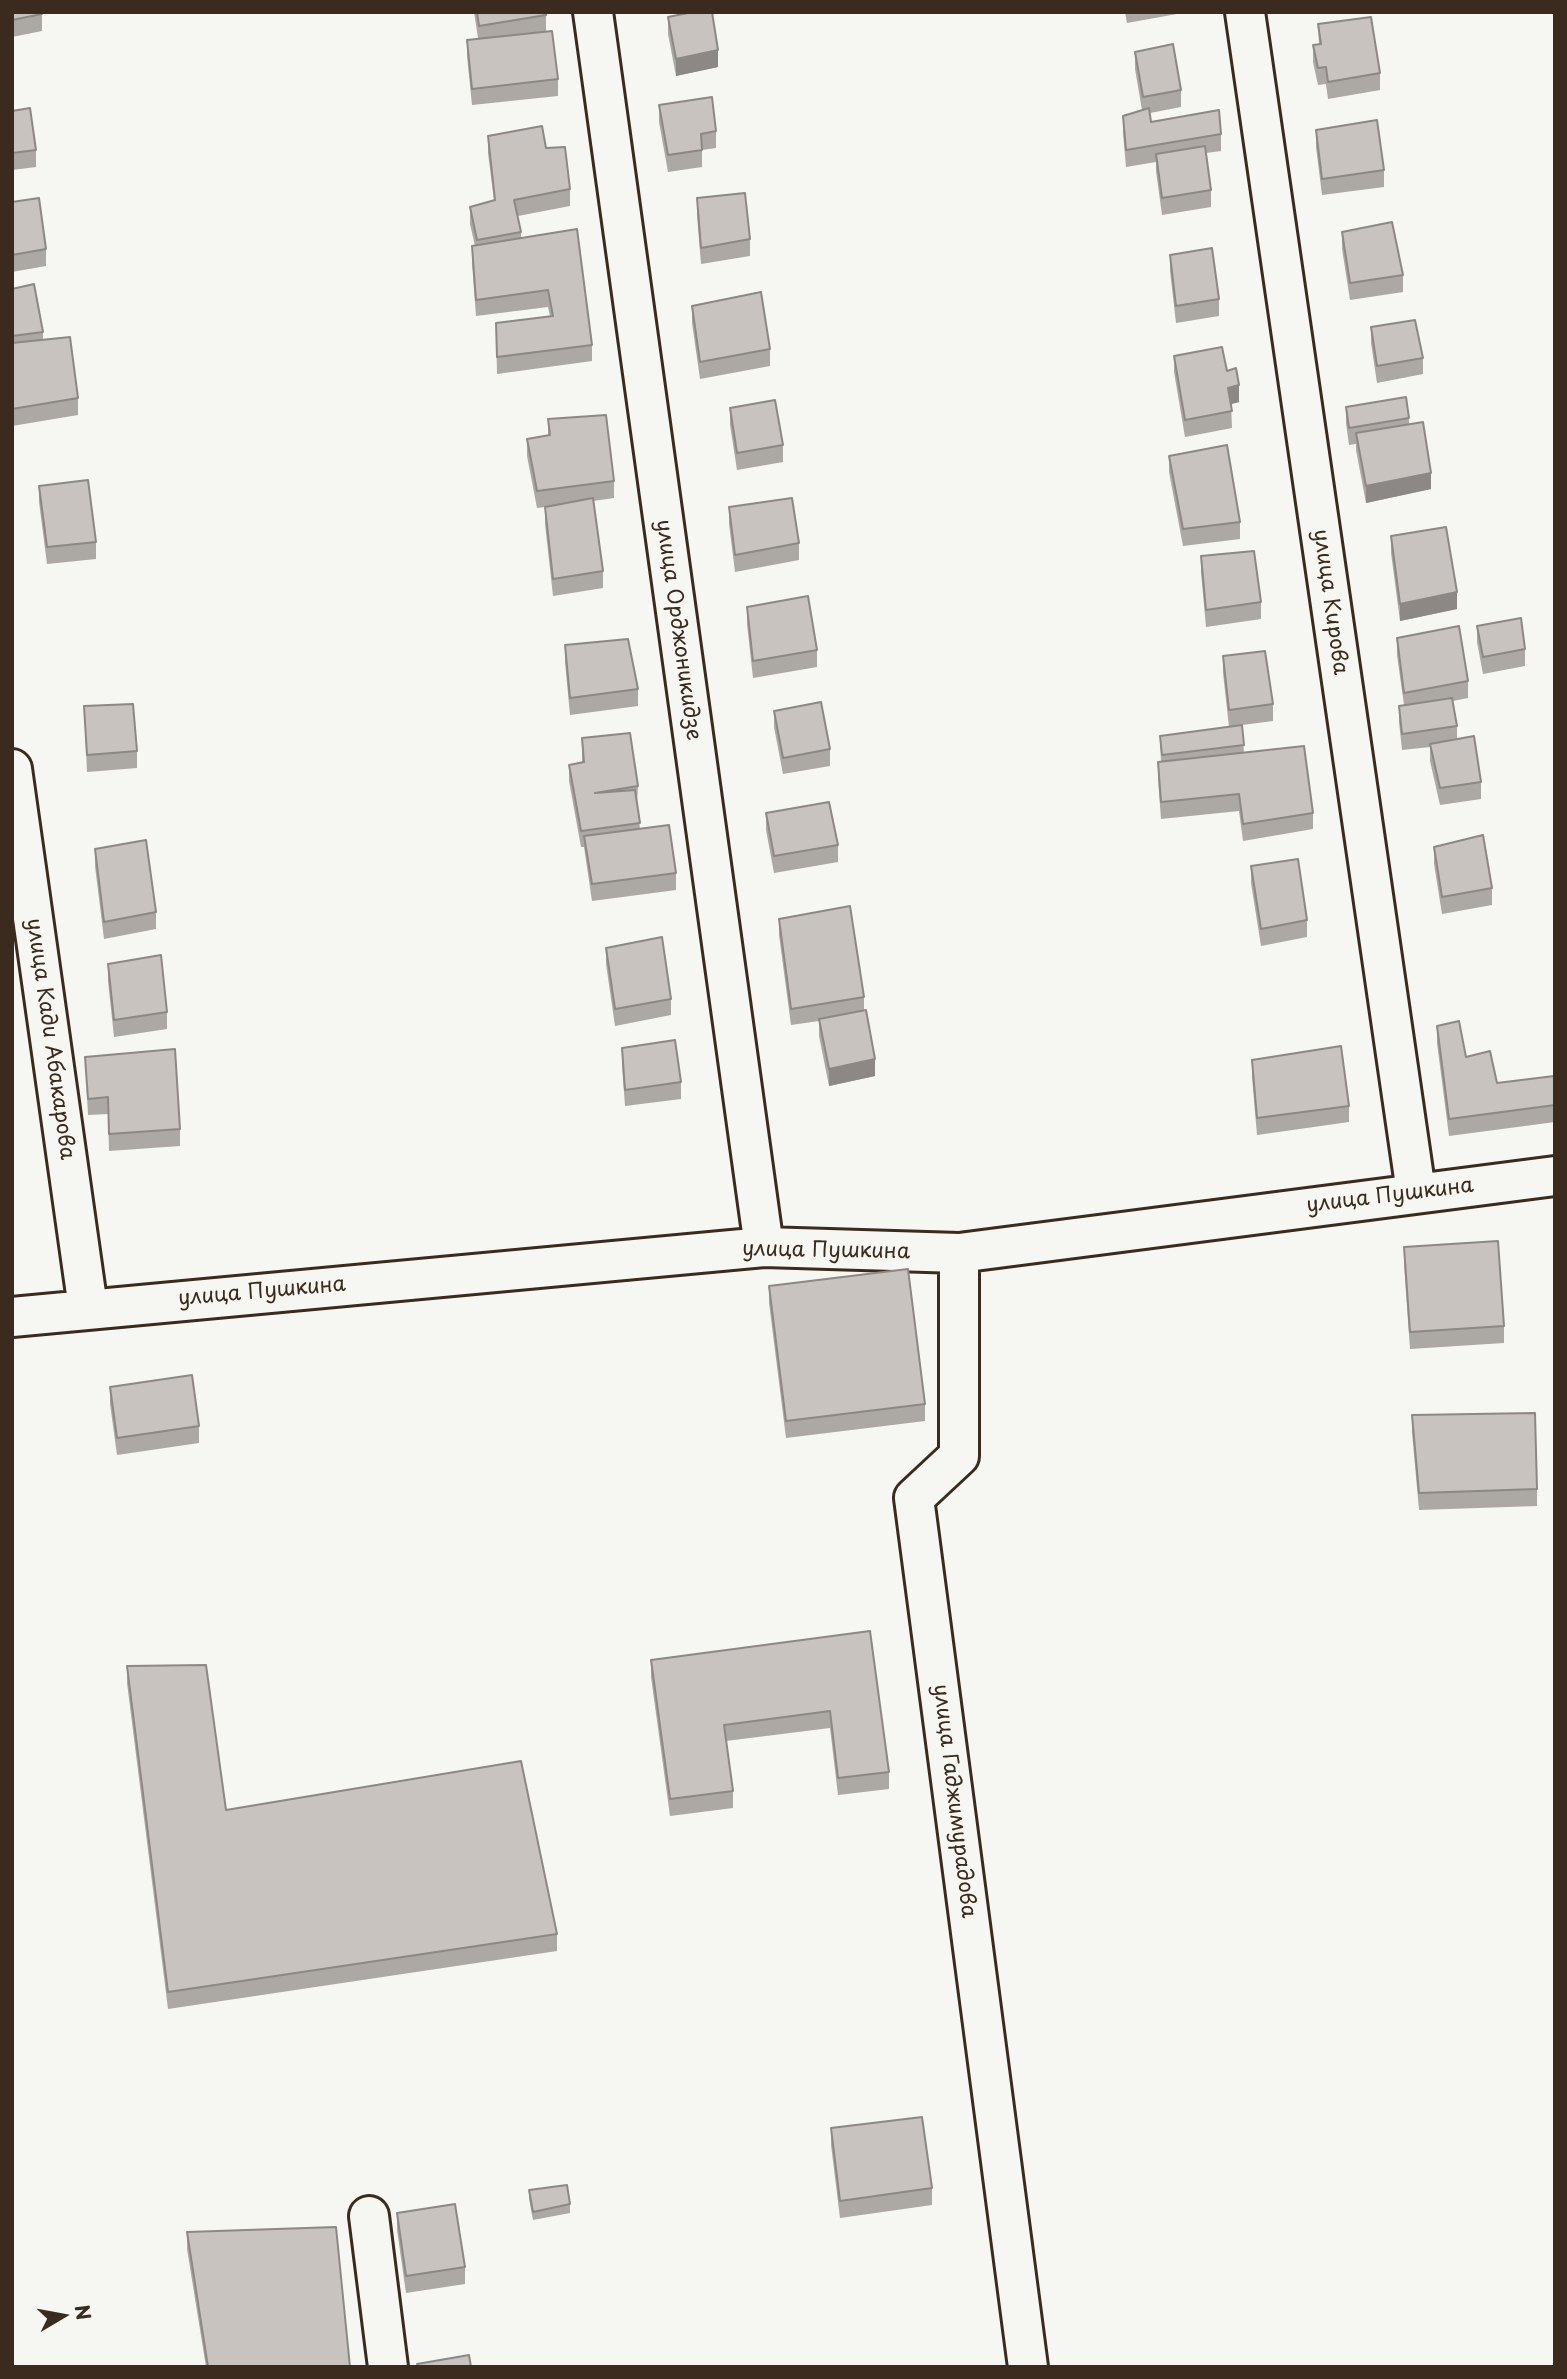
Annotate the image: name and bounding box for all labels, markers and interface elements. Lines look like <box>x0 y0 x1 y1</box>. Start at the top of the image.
street label: улица Орджоникидзе <box>650 518 706 742</box>
street label: улица Кирова <box>1307 528 1353 676</box>
street label: улица Кади Абакарова <box>21 917 79 1161</box>
street label: улица Пушкина <box>1305 1173 1475 1219</box>
street label: улица Пушкина <box>742 1237 910 1265</box>
street label: улица Пушкина <box>177 1272 347 1312</box>
street label: улица Гаджимурадова <box>927 1683 981 1919</box>
north arrow <box>28 2281 98 2351</box>
text: N <box>69 2303 99 2322</box>

